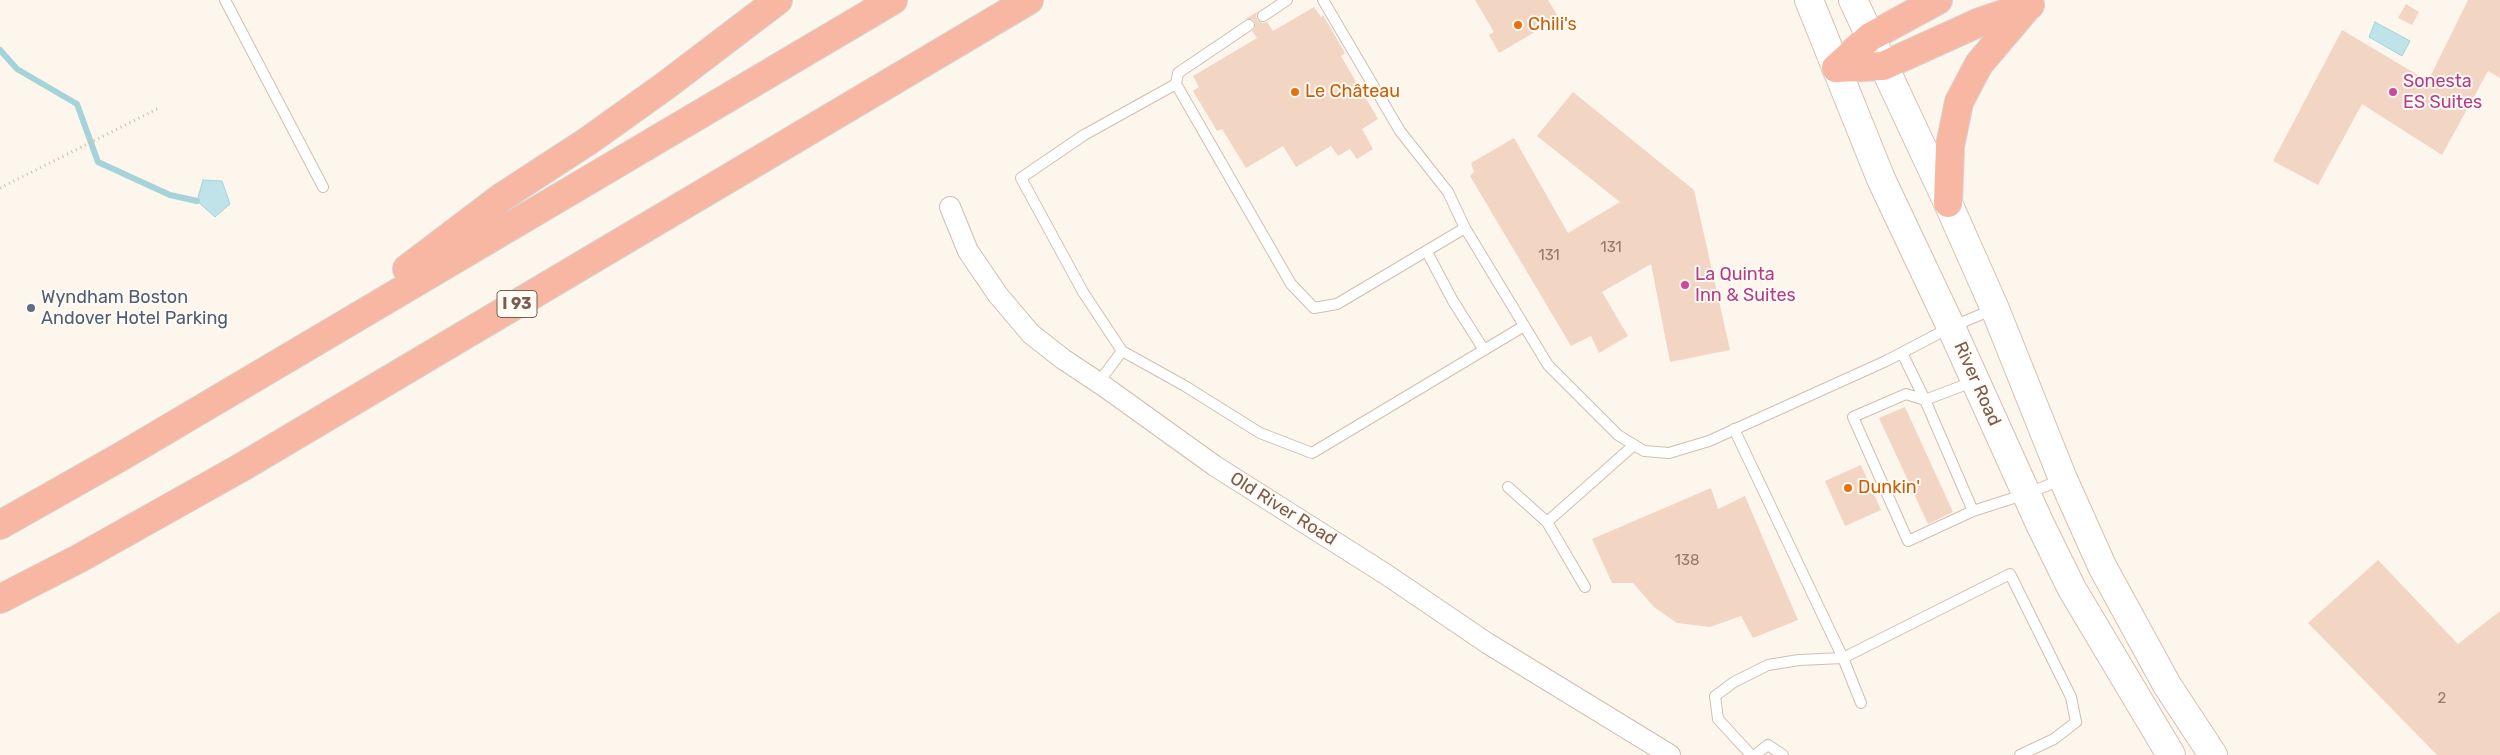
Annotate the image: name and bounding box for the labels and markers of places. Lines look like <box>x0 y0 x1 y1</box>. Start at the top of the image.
place label: Chili's <box>1528 14 1577 36</box>
marker: Chili's <box>1512 19 1524 31</box>
place label: Sonesta ES Suites <box>2403 71 2482 114</box>
place label: Le Château <box>1305 81 1400 103</box>
marker: Le Château <box>1289 86 1301 98</box>
marker: Sonesta ES Suites <box>2387 86 2399 98</box>
place label: La Quinta Inn & Suites <box>1695 264 1796 306</box>
marker: La Quinta Inn & Suites <box>1679 279 1691 291</box>
place label: Wyndham Boston Andover Hotel Parking <box>41 287 228 330</box>
marker: Wyndham Boston Andover Hotel Parking <box>25 302 37 314</box>
place label: Dunkin' <box>1858 477 1920 499</box>
marker: Dunkin' <box>1842 482 1854 494</box>

